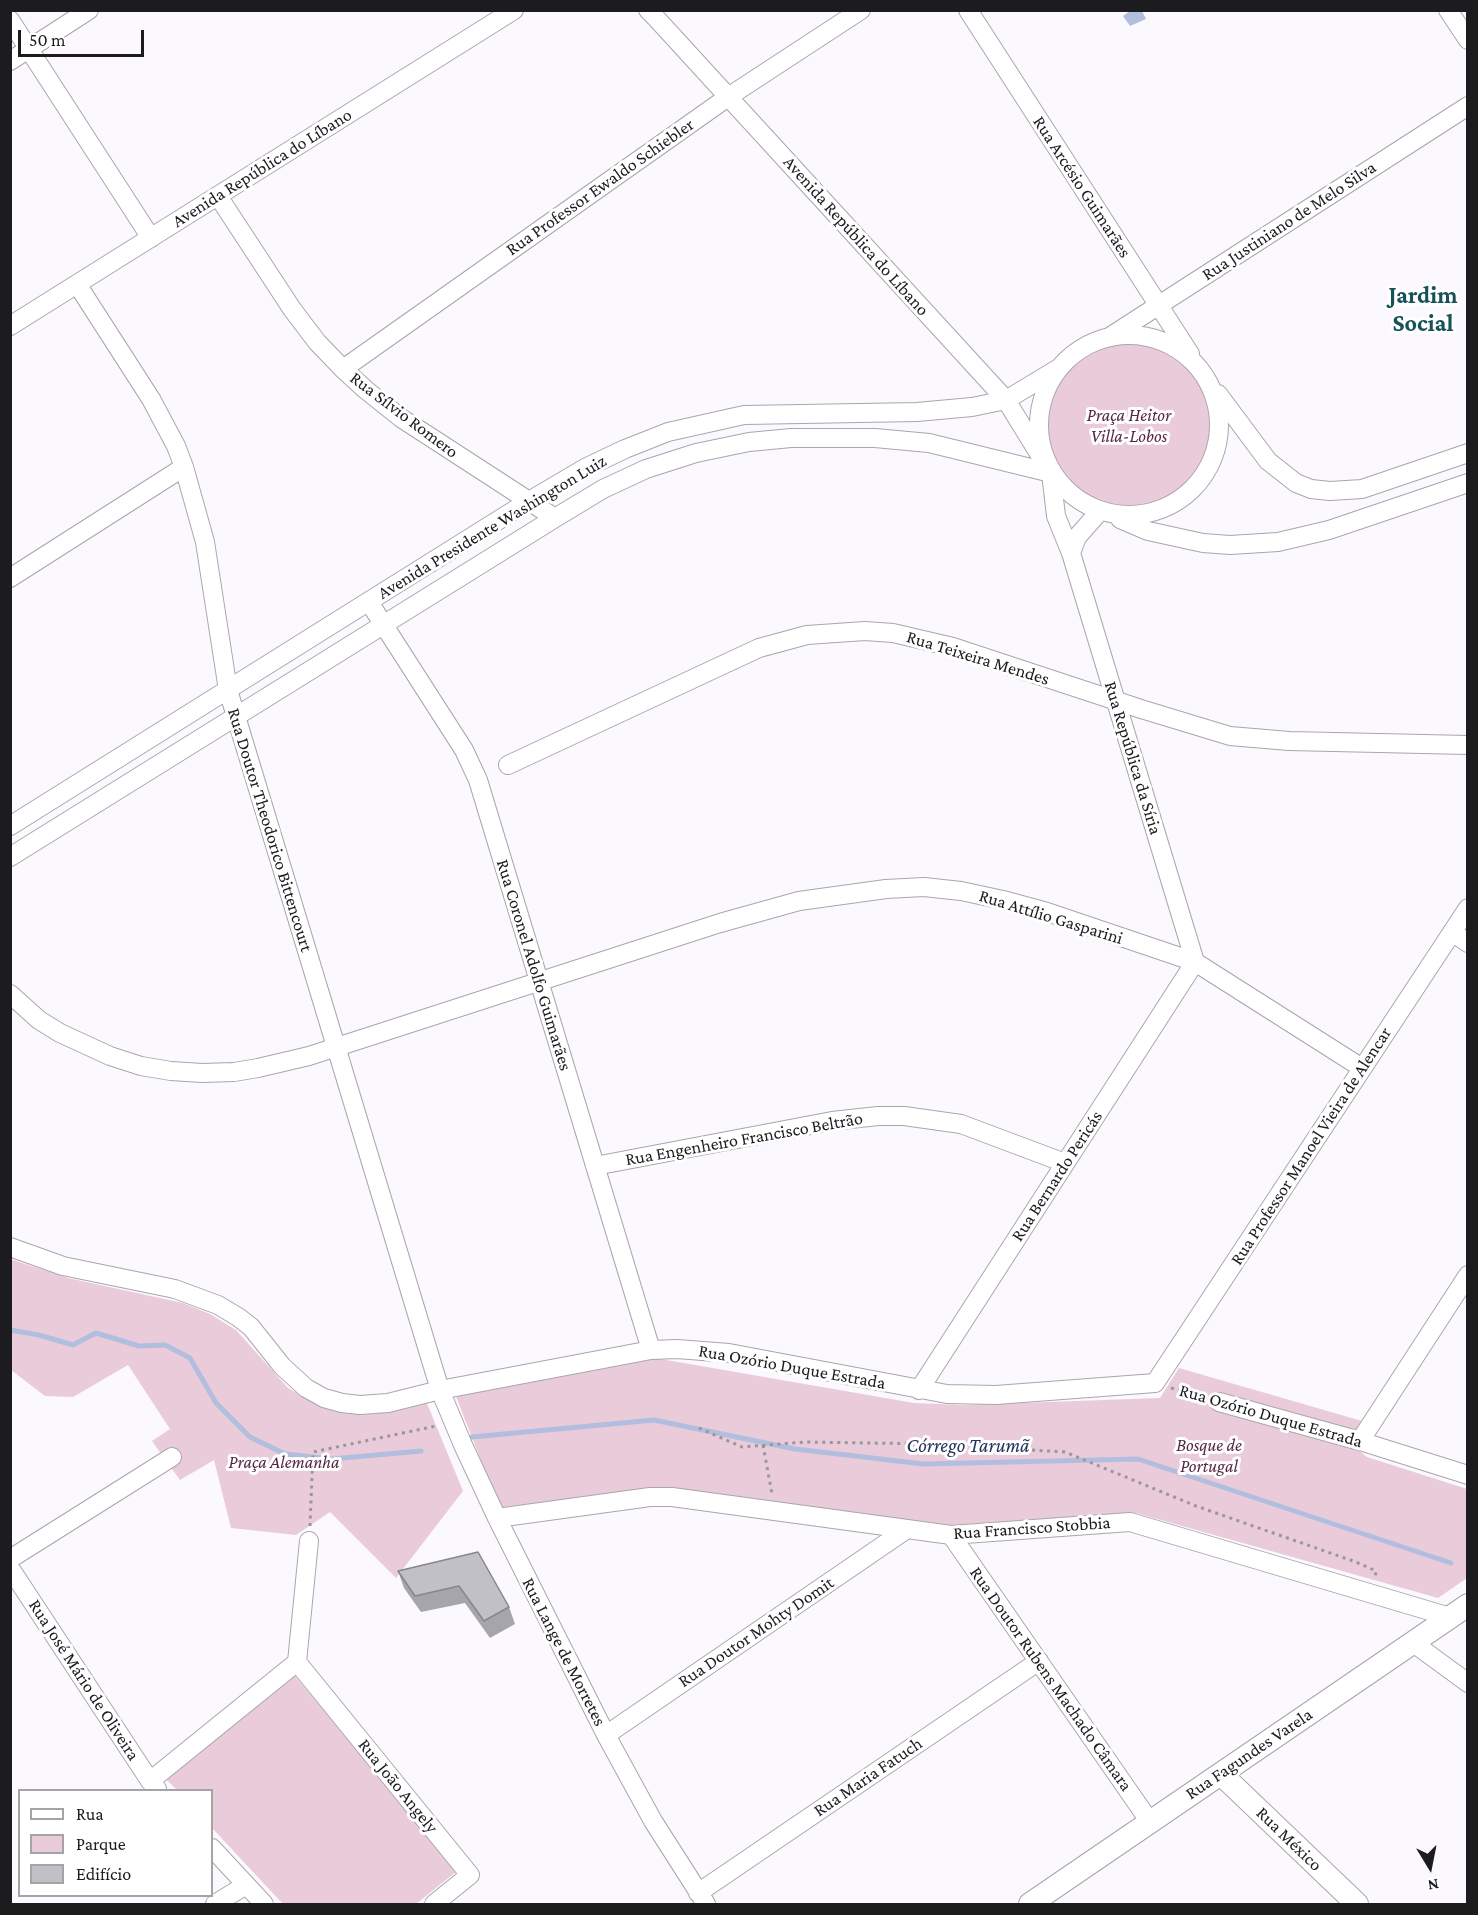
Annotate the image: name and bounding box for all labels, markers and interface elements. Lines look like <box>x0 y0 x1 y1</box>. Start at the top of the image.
scale bar <box>21 18 147 56</box>
text: 50 m <box>29 30 66 50</box>
street label: Avenida República do Líbano <box>168 104 356 232</box>
street label: Rua Arcésio Guimarães <box>1028 112 1136 262</box>
street label: Rua Professor Ewaldo Schiebler <box>502 114 698 260</box>
street label: Avenida República do Líbano <box>779 152 933 320</box>
street label: Rua Justiniano de Melo Silva <box>1198 157 1380 285</box>
district label: Jardim Social <box>1389 282 1457 338</box>
street label: Rua Sílvio Romero <box>346 367 462 463</box>
park label: Praça Heitor Villa-Lobos <box>1087 404 1171 446</box>
street label: Avenida Presidente Washington Luiz <box>374 450 610 604</box>
street label: Rua Teixeira Mendes <box>904 626 1052 690</box>
street label: Rua República da Síria <box>1099 679 1167 837</box>
street label: Rua Doutor Theodorico Bittencourt <box>223 706 317 954</box>
street label: Rua Coronel Adolfo Guimarães <box>492 857 576 1073</box>
street label: Rua Attílio Gasparini <box>976 885 1126 949</box>
street label: Rua Professor Manoel Vieira de Alencar <box>1226 1023 1396 1269</box>
street label: Rua Engenheiro Francisco Beltrão <box>624 1107 864 1171</box>
street label: Rua Bernardo Pericás <box>1007 1107 1107 1245</box>
street label: Rua Ozório Duque Estrada <box>697 1340 887 1394</box>
street label: Rua Ozório Duque Estrada <box>1177 1379 1365 1453</box>
water label: Córrego Tarumã <box>907 1434 1029 1458</box>
park label: Bosque de Portugal <box>1176 1434 1242 1476</box>
park label: Praça Alemanha <box>229 1451 339 1473</box>
street label: Rua Francisco Stobbia <box>953 1512 1111 1544</box>
street label: Rua Doutor Rubens Machado Câmara <box>965 1563 1137 1795</box>
street label: Rua Doutor Mohty Domit <box>674 1572 838 1692</box>
street label: Rua Lange de Morretes <box>517 1574 611 1730</box>
street label: Rua José Mário de Oliveira <box>24 1595 144 1765</box>
street label: Rua Fagundes Varela <box>1181 1704 1317 1804</box>
street label: Rua Maria Fatuch <box>810 1733 926 1821</box>
street label: Rua João Angely <box>353 1734 443 1838</box>
legend <box>18 1789 213 1897</box>
street label: Rua México <box>1252 1802 1326 1876</box>
text: Rua <box>76 1804 104 1824</box>
text: Parque <box>76 1834 126 1854</box>
north arrow <box>1400 1837 1460 1897</box>
text: Edifício <box>76 1864 131 1884</box>
text: N <box>1426 1876 1440 1895</box>

